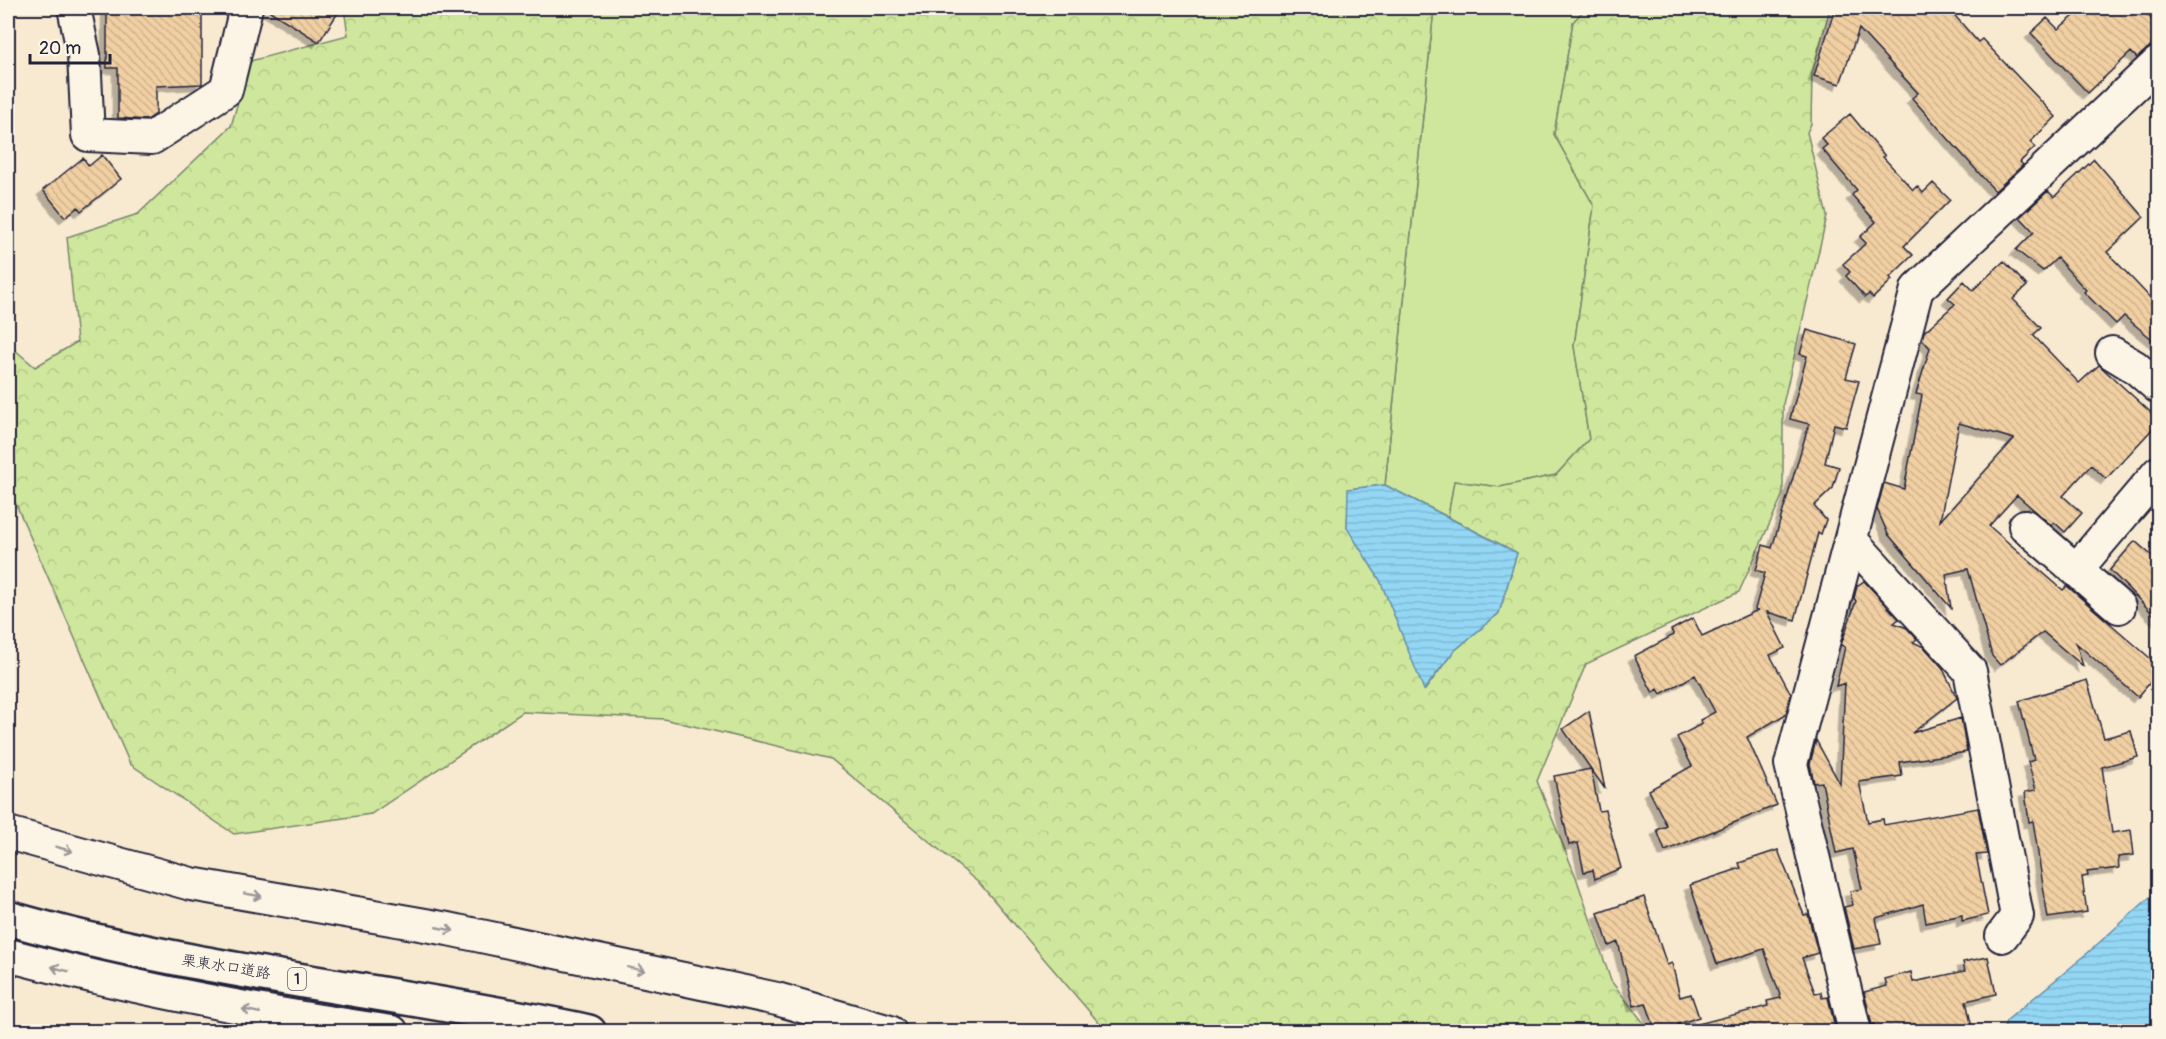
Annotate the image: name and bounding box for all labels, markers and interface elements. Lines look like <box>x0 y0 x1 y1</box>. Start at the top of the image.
scale bar <box>30 27 110 65</box>
text: 20 m <box>39 37 81 60</box>
one-way arrow <box>54 843 73 855</box>
one-way arrow <box>243 890 262 901</box>
one-way arrow <box>435 924 454 935</box>
street label: 栗東水口道路 <box>180 951 272 983</box>
one-way arrow <box>51 963 70 974</box>
one-way arrow <box>626 964 645 975</box>
road number: 1 <box>288 968 306 990</box>
one-way arrow <box>242 1005 261 1016</box>

